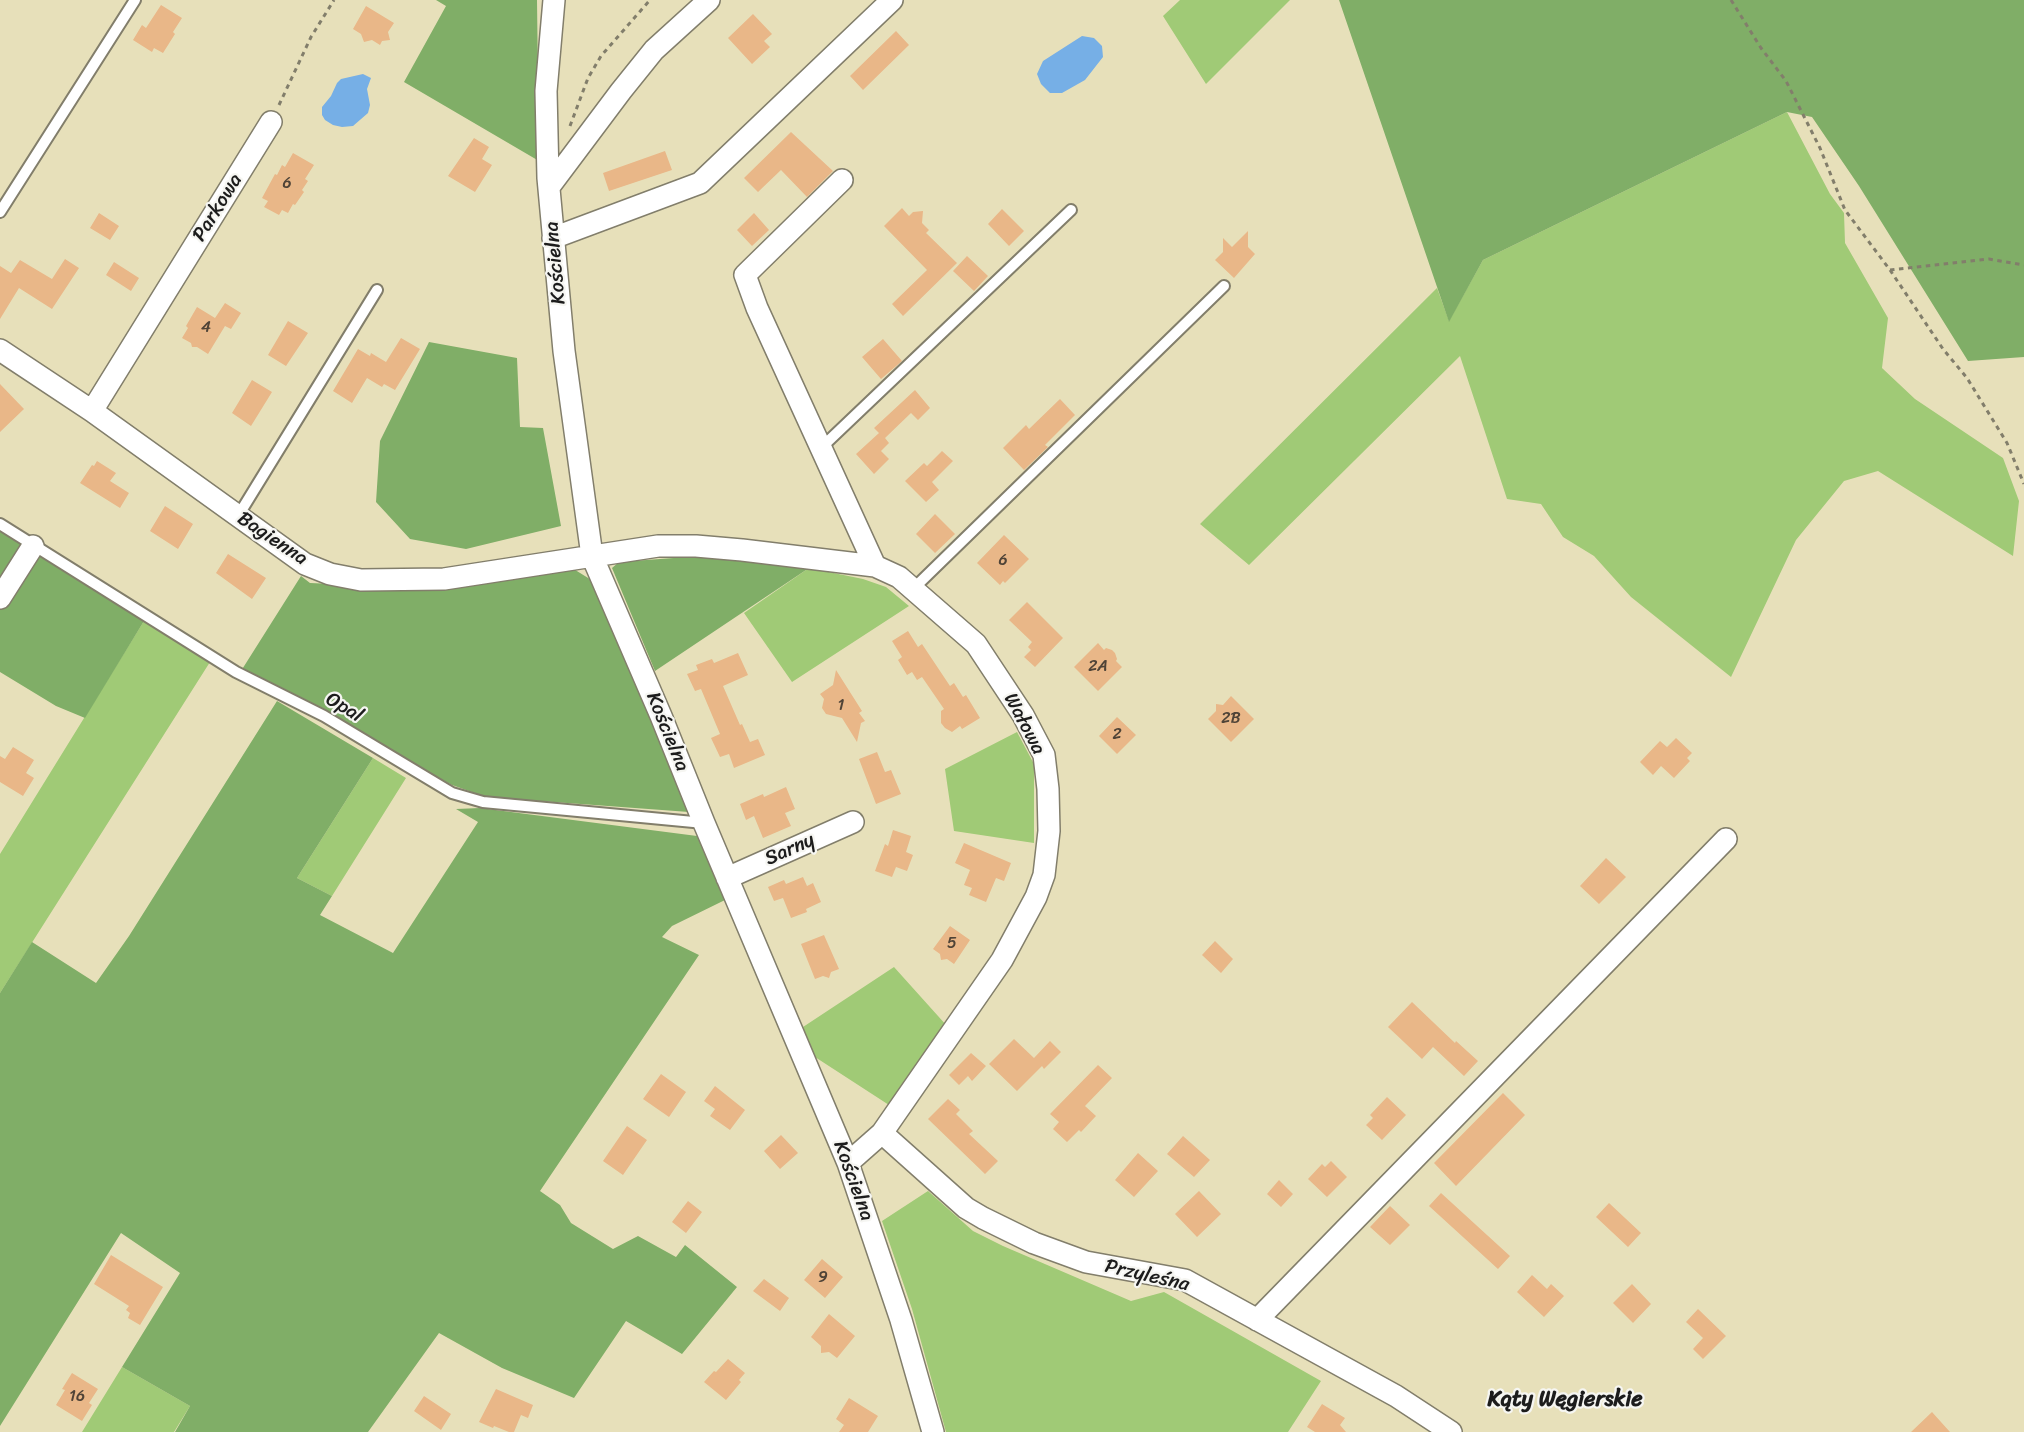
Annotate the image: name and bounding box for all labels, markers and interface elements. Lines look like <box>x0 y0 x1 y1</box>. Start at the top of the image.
street label: Parkowa <box>188 170 248 246</box>
house number: 6 <box>282 174 292 194</box>
street label: Kościelna <box>540 220 572 306</box>
house number: 4 <box>201 318 211 338</box>
street label: Bagienna <box>232 507 312 571</box>
house number: 6 <box>998 551 1008 571</box>
house number: 2A <box>1088 657 1108 677</box>
street label: Opal <box>321 688 367 728</box>
street label: Kościelna <box>640 689 694 775</box>
street label: Wałowa <box>998 689 1050 759</box>
house number: 1 <box>838 696 844 716</box>
house number: 2B <box>1221 709 1241 729</box>
house number: 2 <box>1112 725 1122 745</box>
street label: Sarny <box>761 828 819 872</box>
house number: 5 <box>947 934 957 954</box>
street label: Kościelna <box>827 1138 879 1224</box>
street label: Przyleśna <box>1102 1255 1192 1297</box>
house number: 9 <box>818 1268 828 1288</box>
house number: 16 <box>69 1387 85 1407</box>
district label: Kąty Węgierskie <box>1487 1387 1643 1413</box>

